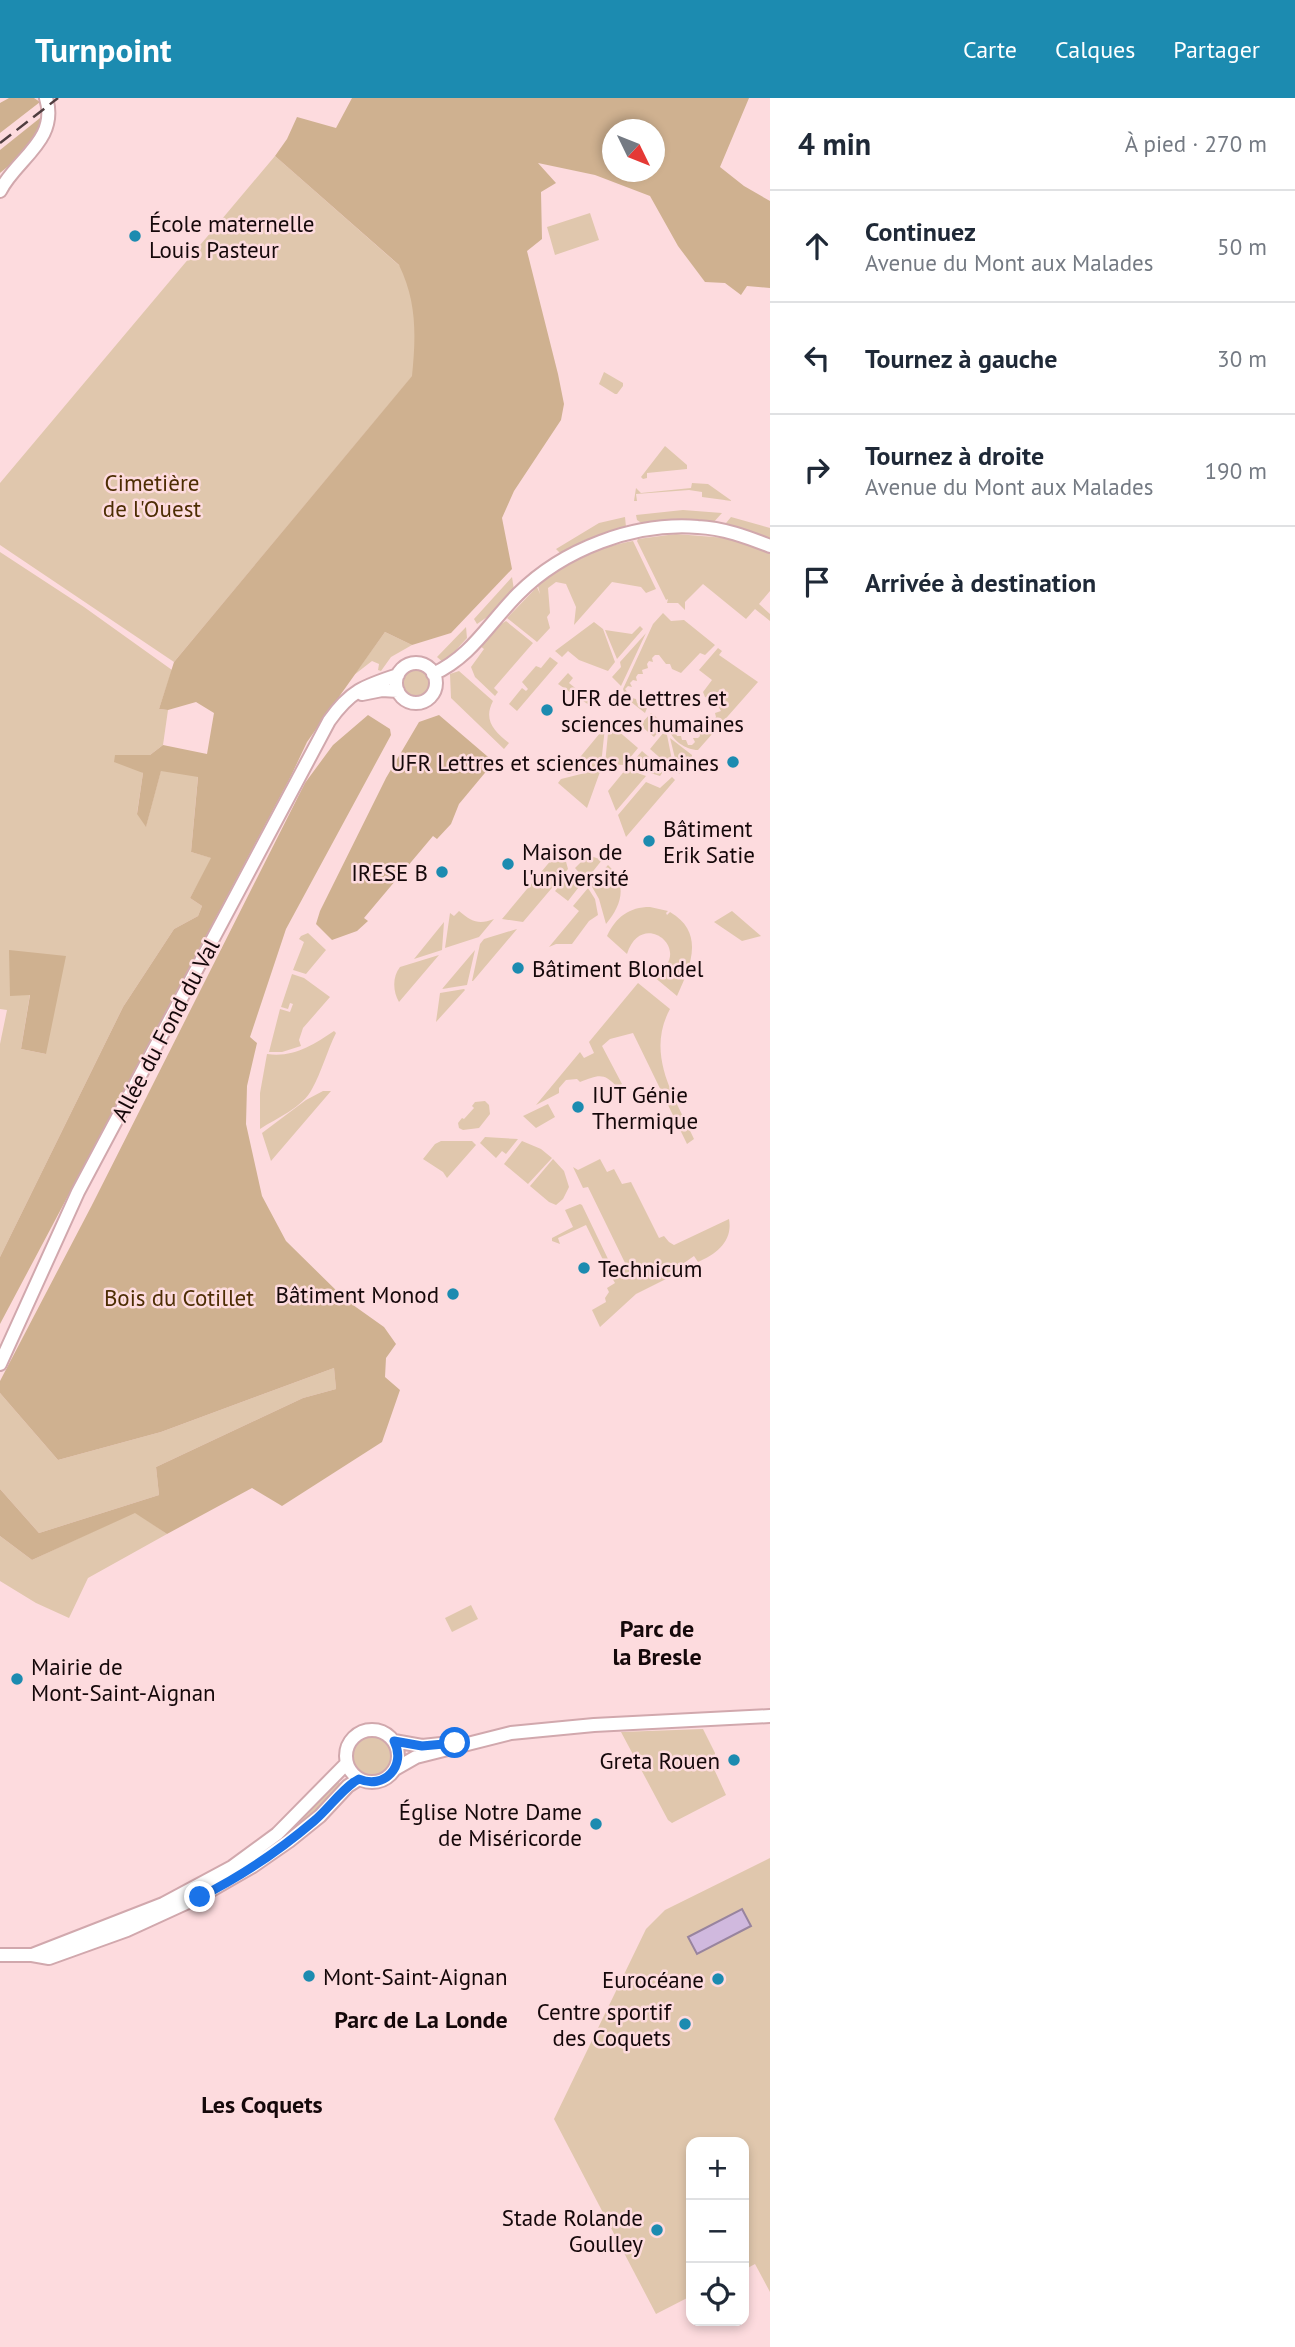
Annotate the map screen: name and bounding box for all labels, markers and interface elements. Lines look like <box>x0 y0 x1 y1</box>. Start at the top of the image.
text: Turnpoint <box>35 28 172 71</box>
text: Carte <box>963 34 1017 65</box>
text: Calques <box>1055 34 1135 65</box>
text: Partager <box>1173 34 1260 65</box>
north arrow <box>602 119 665 182</box>
text: 4 min <box>798 124 871 163</box>
text: À pied · 270 m <box>1125 129 1267 158</box>
place label: École maternelle Louis Pasteur <box>149 209 315 264</box>
text: Continuez <box>865 215 976 248</box>
icon: ahead <box>798 227 836 265</box>
marker: École maternelle Louis Pasteur <box>127 228 143 244</box>
text: 50 m <box>1217 232 1267 261</box>
text: Avenue du Mont aux Malades <box>865 248 1154 277</box>
icon: left <box>798 339 836 377</box>
text: Tournez à gauche <box>865 342 1057 375</box>
text: 30 m <box>1217 344 1267 373</box>
text: Tournez à droite <box>865 439 1044 472</box>
icon: right <box>798 451 836 489</box>
text: 190 m <box>1205 456 1267 485</box>
park label: Cimetière de l'Ouest <box>103 468 201 523</box>
text: Avenue du Mont aux Malades <box>865 472 1154 501</box>
icon: arrive <box>798 563 836 601</box>
text: Arrivée à destination <box>865 566 1096 599</box>
place label: UFR de lettres et sciences humaines <box>561 683 744 738</box>
marker: UFR de lettres et sciences humaines <box>539 702 555 718</box>
place label: UFR Lettres et sciences humaines <box>391 748 719 777</box>
marker: UFR Lettres et sciences humaines <box>725 754 741 770</box>
place label: Bâtiment Erik Satie <box>663 814 755 869</box>
marker: Bâtiment Erik Satie <box>641 833 657 849</box>
place label: Maison de l'université <box>522 837 629 892</box>
marker: Maison de l'université <box>500 856 516 872</box>
place label: IRESE B <box>351 858 428 887</box>
marker: IRESE B <box>434 864 450 880</box>
street label: Allée du Fond du Val <box>105 933 225 1126</box>
place label: Bâtiment Blondel <box>532 954 704 983</box>
marker: Bâtiment Blondel <box>510 960 526 976</box>
place label: IUT Génie Thermique <box>592 1080 698 1135</box>
marker: IUT Génie Thermique <box>570 1099 586 1115</box>
place label: Technicum <box>598 1254 702 1283</box>
marker: Technicum <box>576 1260 592 1276</box>
place label: Bâtiment Monod <box>276 1280 439 1309</box>
park label: Bois du Cotillet <box>104 1283 254 1312</box>
marker: Bâtiment Monod <box>445 1286 461 1302</box>
district label: Parc de la Bresle <box>612 1613 702 1672</box>
place label: Mairie de Mont-Saint-Aignan <box>31 1652 216 1707</box>
marker: Mairie de Mont-Saint-Aignan <box>9 1671 25 1687</box>
route start <box>439 1727 470 1758</box>
place label: Greta Rouen <box>600 1746 720 1775</box>
marker: Greta Rouen <box>726 1752 742 1768</box>
place label: Église Notre Dame de Miséricorde <box>399 1797 582 1852</box>
marker: Église Notre Dame de Miséricorde <box>588 1816 604 1832</box>
route end <box>184 1881 215 1912</box>
place label: Mont-Saint-Aignan <box>323 1962 508 1991</box>
place label: Eurocéane <box>602 1965 704 1994</box>
marker: Mont-Saint-Aignan <box>301 1968 317 1984</box>
marker: Eurocéane <box>710 1971 726 1987</box>
place label: Centre sportif des Coquets <box>537 1997 673 2052</box>
district label: Parc de La Londe <box>334 2004 508 2035</box>
marker: Centre sportif des Coquets <box>677 2016 693 2032</box>
district label: Les Coquets <box>201 2089 323 2120</box>
map controls <box>686 2137 749 2326</box>
button: + <box>686 2137 749 2200</box>
button: − <box>686 2200 749 2263</box>
place label: Stade Rolande Goulley <box>502 2203 643 2258</box>
marker: Stade Rolande Goulley <box>649 2222 665 2238</box>
button: locate <box>686 2263 749 2326</box>

